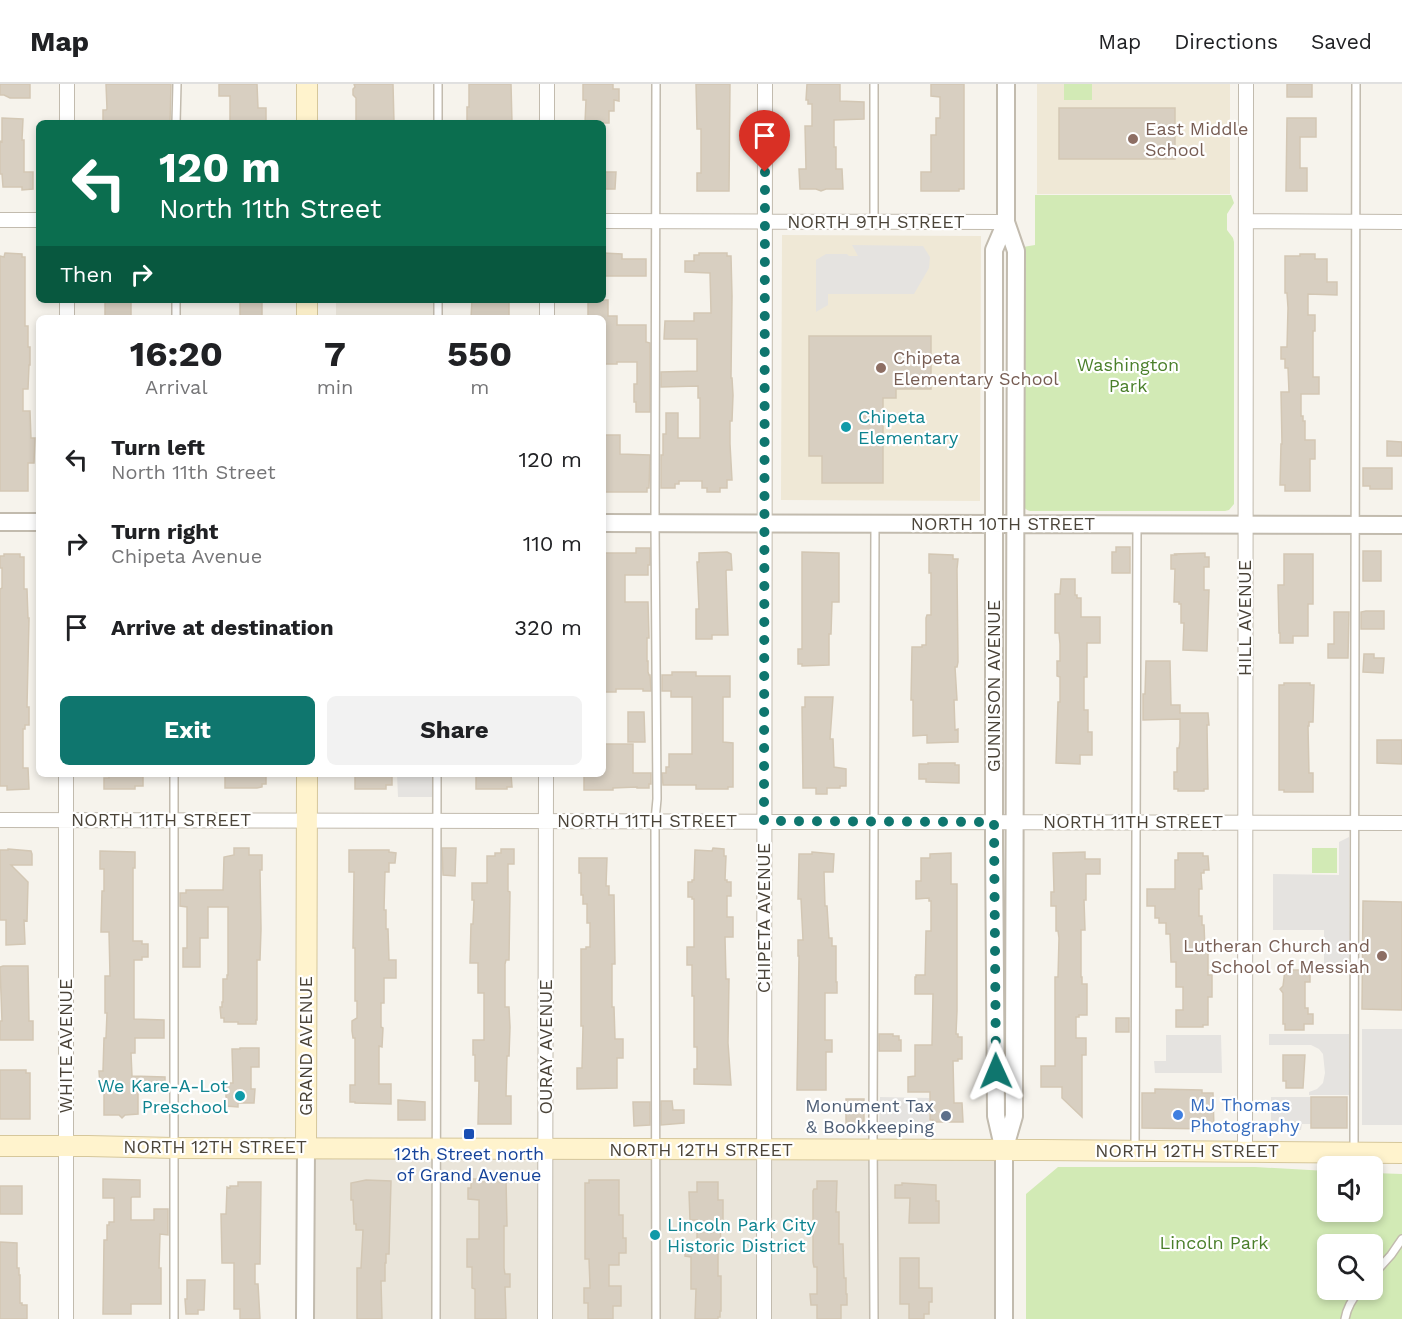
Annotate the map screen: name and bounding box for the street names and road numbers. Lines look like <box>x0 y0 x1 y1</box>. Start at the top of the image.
street label: NORTH 9TH STREET <box>787 211 965 232</box>
street label: NORTH 10TH STREET <box>911 513 1095 534</box>
street label: HILL AVENUE <box>1234 560 1255 676</box>
street label: GUNNISON AVENUE <box>983 600 1004 772</box>
street label: NORTH 11TH STREET <box>71 809 251 830</box>
street label: NORTH 11TH STREET <box>557 810 737 831</box>
street label: NORTH 11TH STREET <box>1043 811 1223 832</box>
street label: CHIPETA AVENUE <box>753 843 774 993</box>
street label: GRAND AVENUE <box>295 976 316 1116</box>
street label: WHITE AVENUE <box>55 979 76 1114</box>
street label: OURAY AVENUE <box>535 979 556 1115</box>
street label: NORTH 12TH STREET <box>123 1136 307 1157</box>
street label: NORTH 12TH STREET <box>609 1139 793 1160</box>
street label: NORTH 12TH STREET <box>1095 1140 1279 1161</box>

